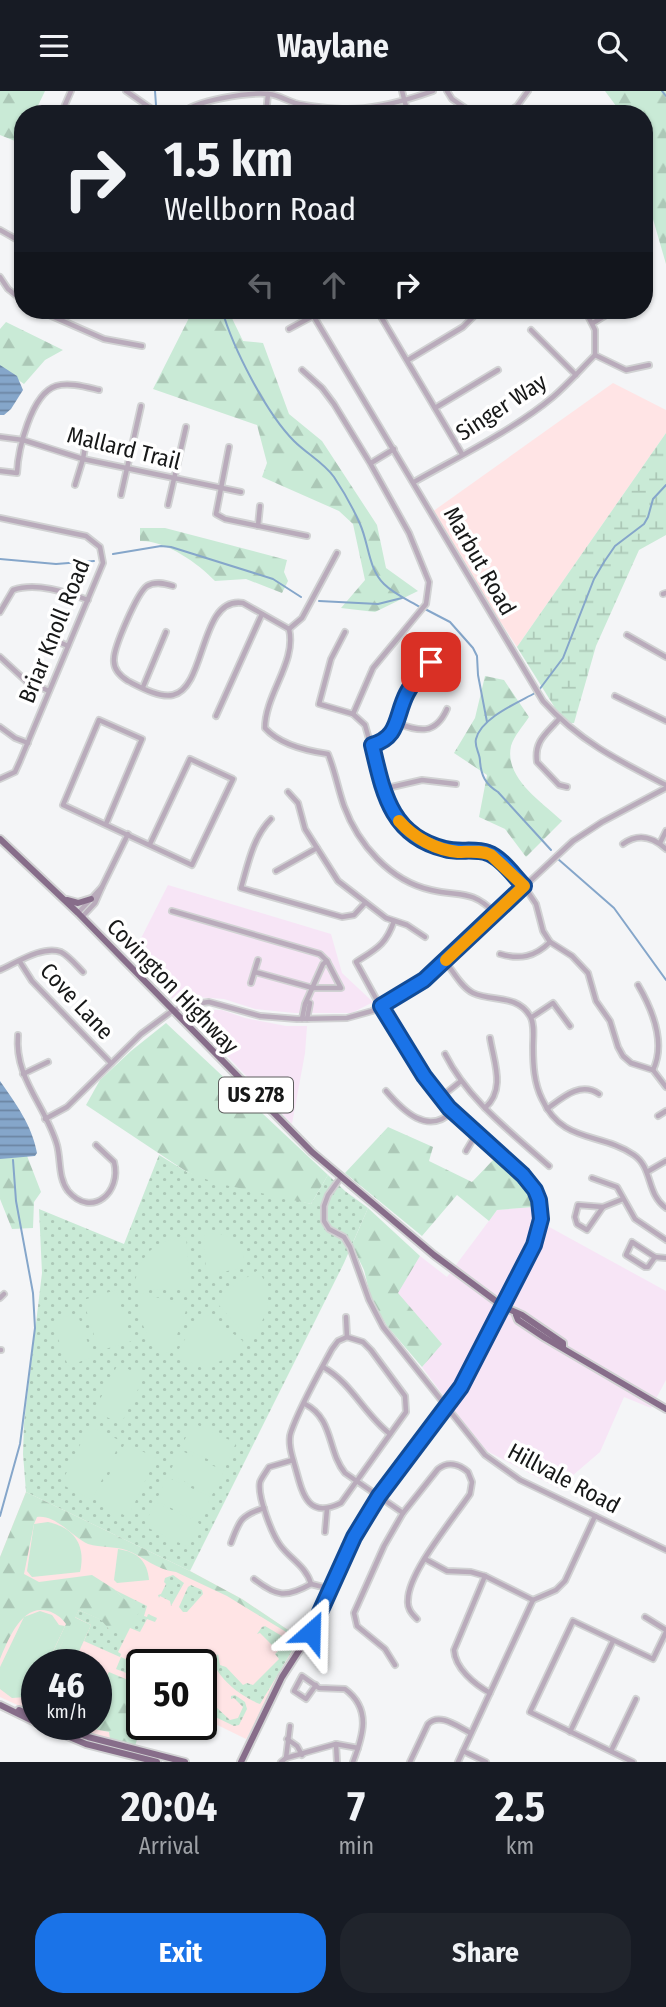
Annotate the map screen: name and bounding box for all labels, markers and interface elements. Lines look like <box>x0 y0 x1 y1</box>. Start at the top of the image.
icon: menu <box>35 27 73 65</box>
text: Waylane <box>277 27 389 65</box>
icon: search <box>593 27 631 65</box>
text: 1.5 km <box>164 130 293 189</box>
icon: right <box>49 133 140 224</box>
text: Wellborn Road <box>164 190 356 228</box>
icon: left <box>242 266 280 304</box>
icon: ahead <box>315 266 353 304</box>
icon: right <box>388 266 426 304</box>
street label: Singer Way <box>450 367 552 447</box>
street label: Mallard Trail <box>64 420 184 476</box>
street label: Marbut Road <box>438 502 522 620</box>
street label: Briar Knoll Road <box>12 555 96 707</box>
pin <box>401 632 461 692</box>
icon: arrive <box>412 643 450 681</box>
street label: Covington Highway <box>101 912 245 1060</box>
street label: Cove Lane <box>34 957 120 1045</box>
road number: US 278 <box>219 1077 293 1112</box>
street label: Hillvale Road <box>503 1437 625 1519</box>
position arrow <box>274 1595 348 1669</box>
speed limit sign: 50 <box>126 1649 217 1740</box>
text: 46 <box>48 1664 85 1706</box>
text: km/h <box>46 1701 87 1723</box>
text: 20:04 <box>121 1782 217 1832</box>
text: 7 <box>347 1782 365 1832</box>
text: 2.5 <box>495 1782 545 1832</box>
text: Arrival <box>139 1832 200 1860</box>
text: min <box>338 1832 374 1860</box>
text: km <box>506 1832 534 1860</box>
button: Exit <box>35 1913 326 1993</box>
button: Share <box>340 1913 631 1993</box>

